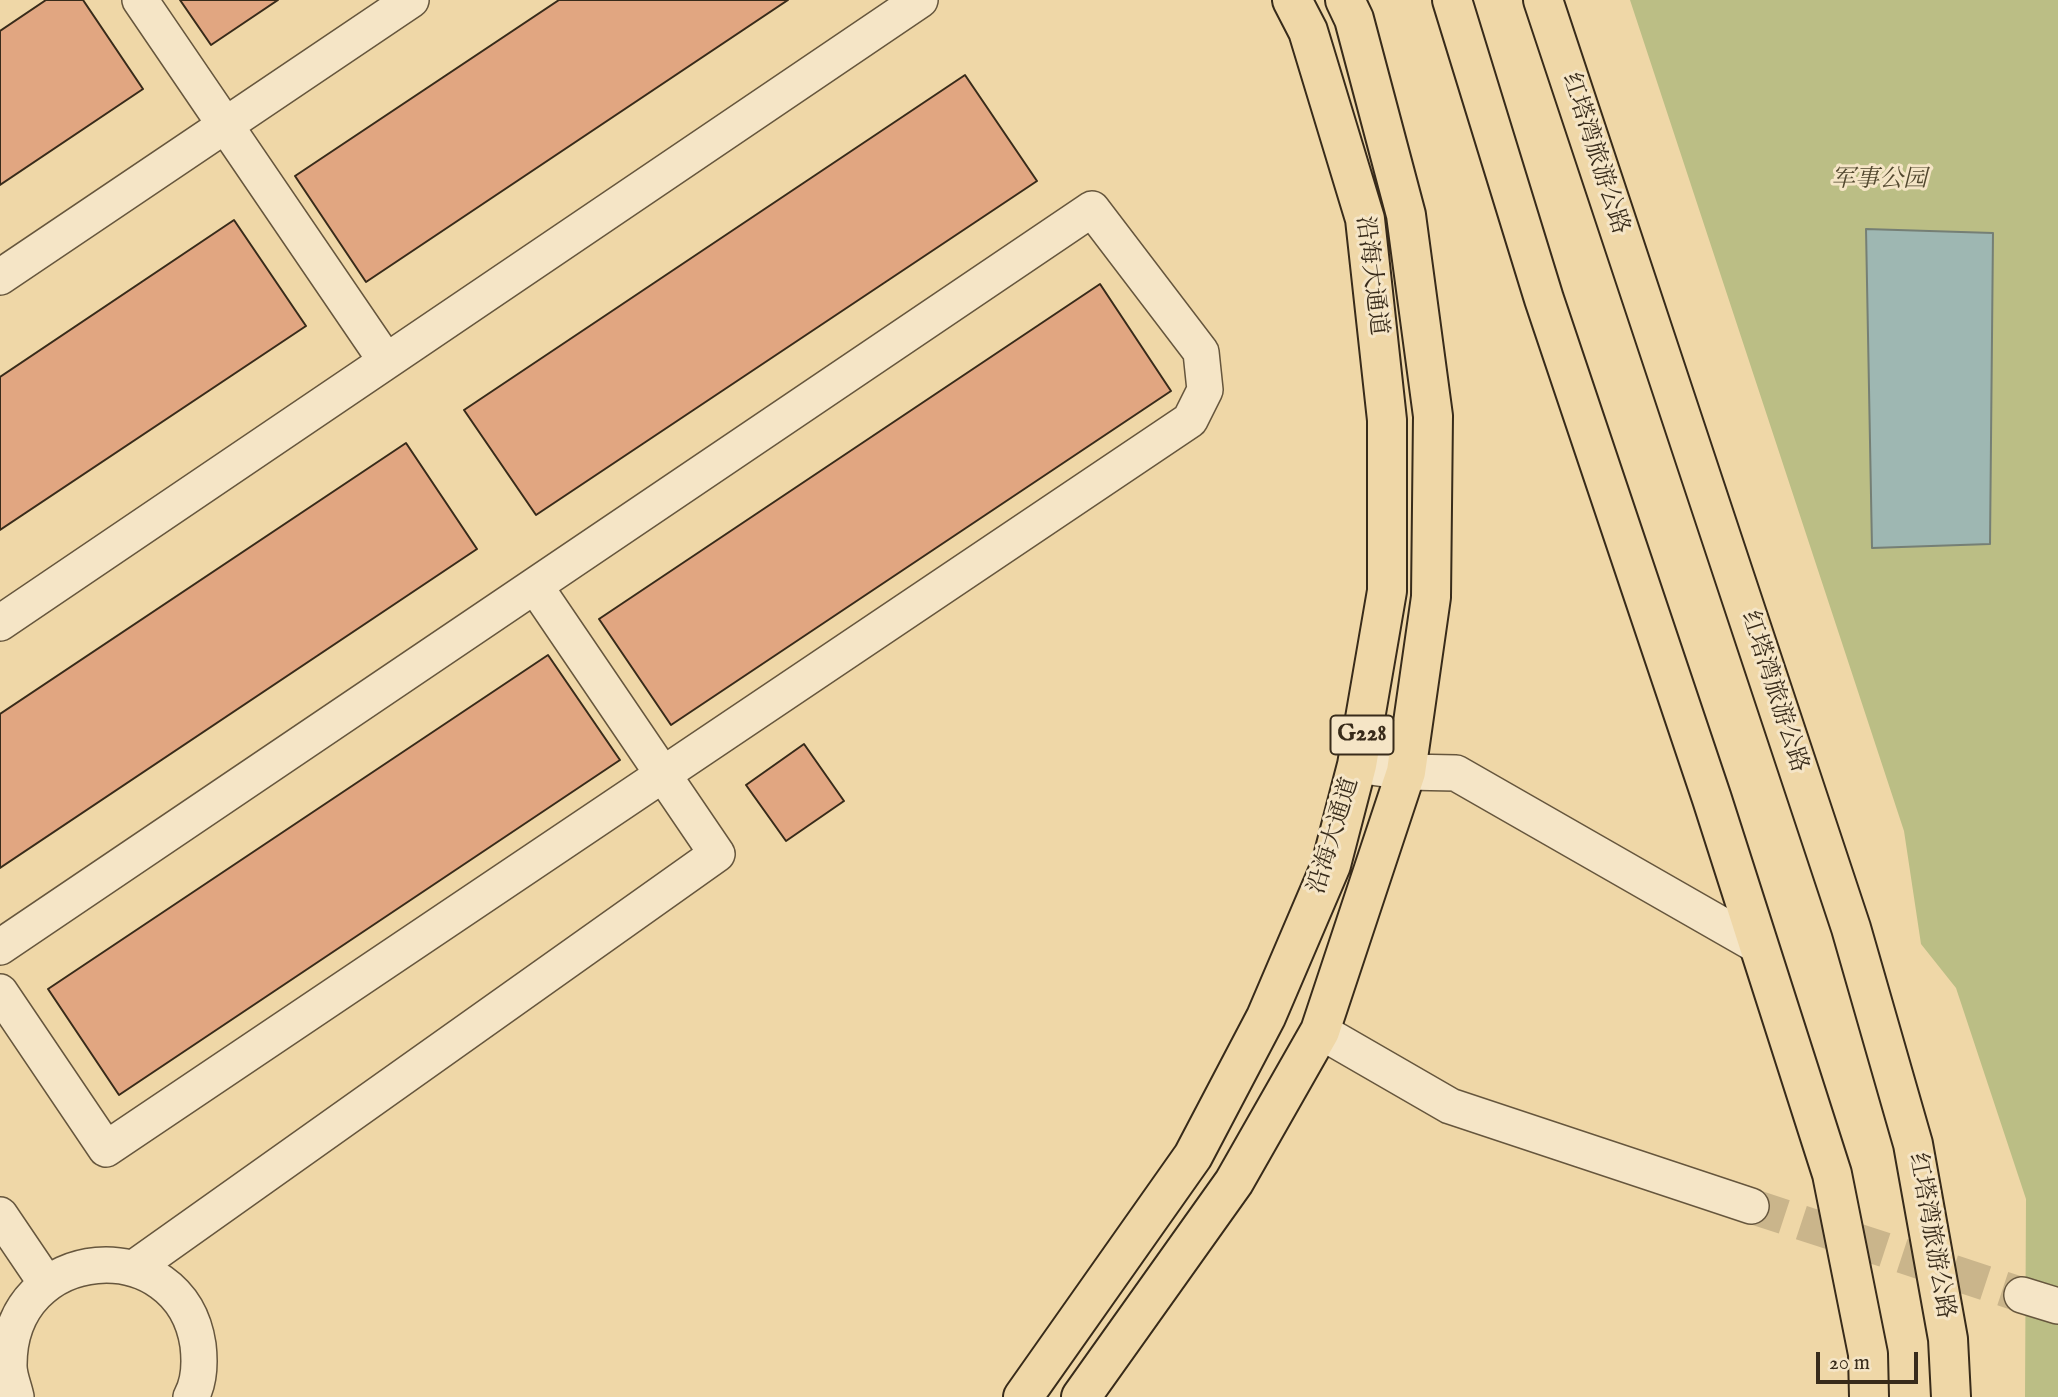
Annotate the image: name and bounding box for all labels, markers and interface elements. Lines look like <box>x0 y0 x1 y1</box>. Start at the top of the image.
street label: 红塔湾旅游公路 <box>1554 70 1634 238</box>
park label: 军事公园 <box>1831 167 1927 195</box>
street label: 沿海大通道 <box>1348 215 1392 337</box>
street label: 红塔湾旅游公路 <box>1733 608 1813 776</box>
road number: G228 <box>1330 716 1394 754</box>
street label: 沿海大通道 <box>1304 774 1366 898</box>
street label: 红塔湾旅游公路 <box>1901 1151 1959 1321</box>
scale bar <box>1820 1338 1922 1382</box>
text: 20 m <box>1829 1350 1870 1377</box>

